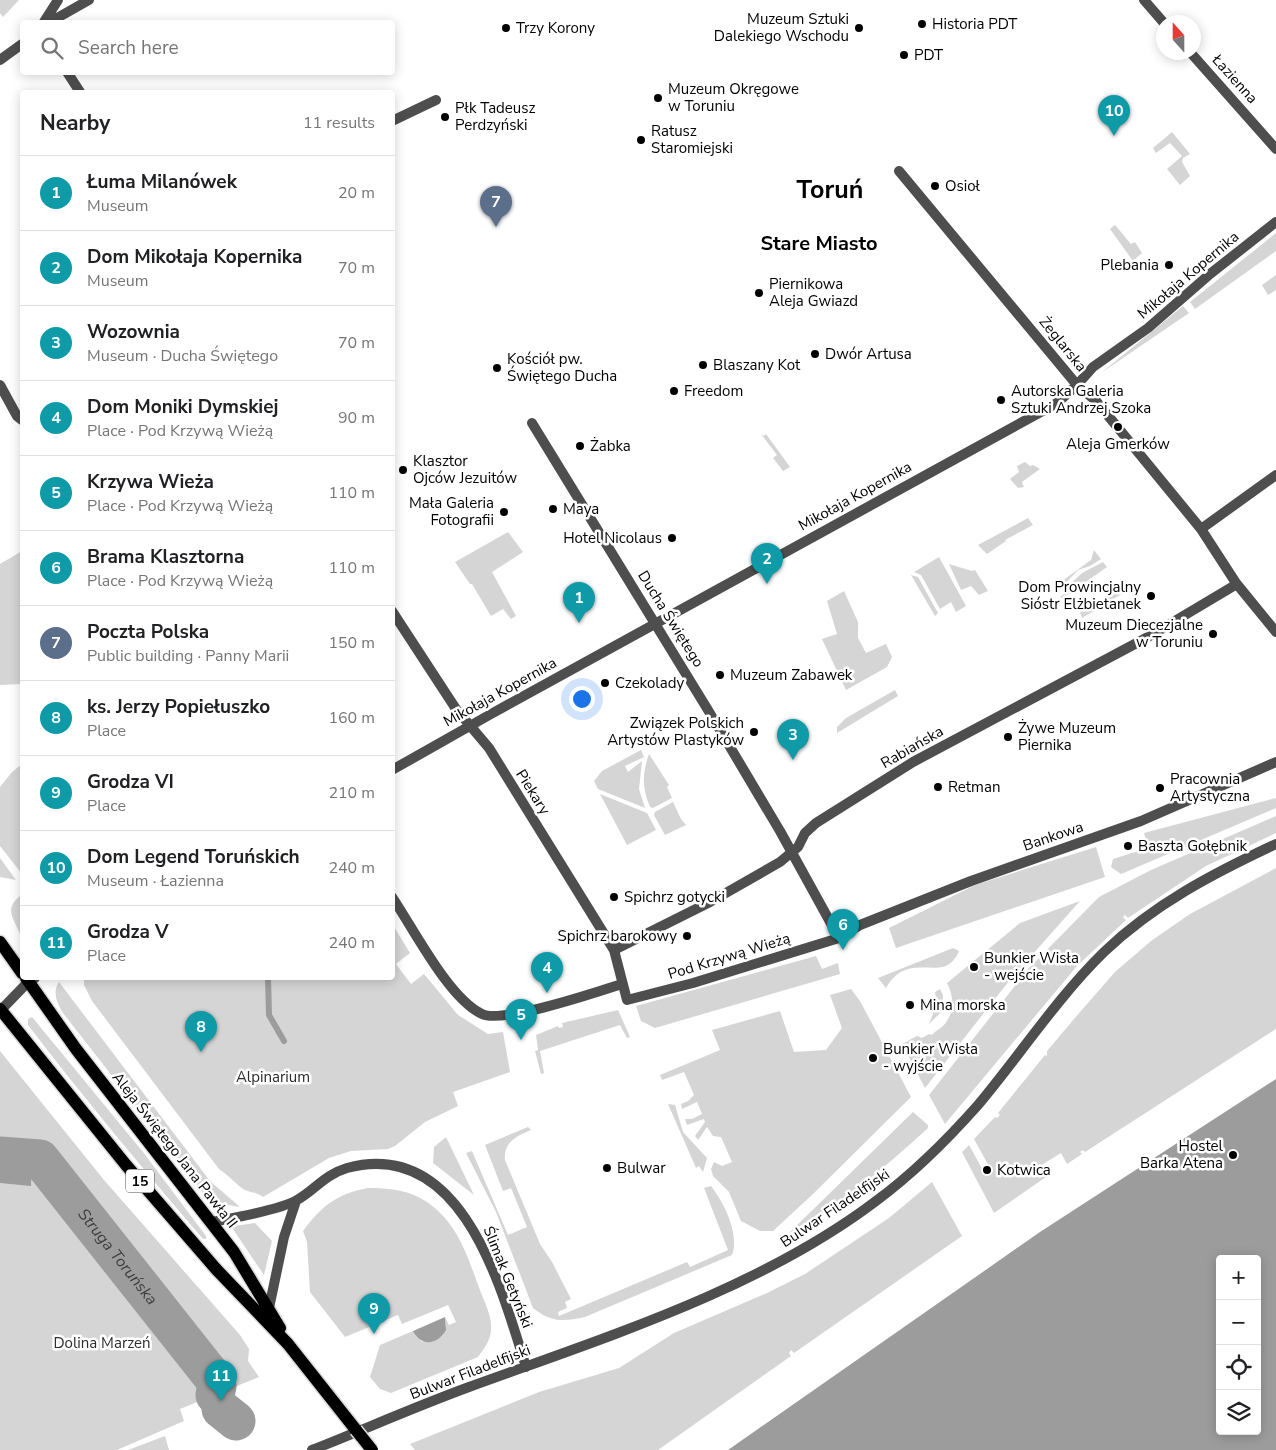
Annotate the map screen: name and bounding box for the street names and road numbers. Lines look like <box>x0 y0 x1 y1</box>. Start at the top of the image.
street label: Łazienna <box>1207 49 1262 108</box>
street label: Mikołaja Kopernika <box>1133 227 1243 323</box>
street label: Żeglarska <box>1035 312 1091 376</box>
street label: Mikołaja Kopernika <box>795 457 915 535</box>
street label: Ducha Świętego <box>633 566 710 671</box>
street label: Mikołaja Kopernika <box>440 653 560 731</box>
street label: Rabiańska <box>877 721 947 773</box>
street label: Piekary <box>511 766 555 819</box>
street label: Bankowa <box>1020 816 1086 856</box>
street label: Pod Krzywą Wieżą <box>665 928 793 984</box>
street label: Aleja Świętego Jana Pawła II <box>108 1067 243 1232</box>
street label: Bulwar Filadelfijski <box>776 1164 894 1252</box>
road number: 15 <box>126 1170 154 1192</box>
street label: Ślimak Getyński <box>479 1223 538 1331</box>
street label: Bulwar Filadelfijski <box>407 1340 533 1404</box>

